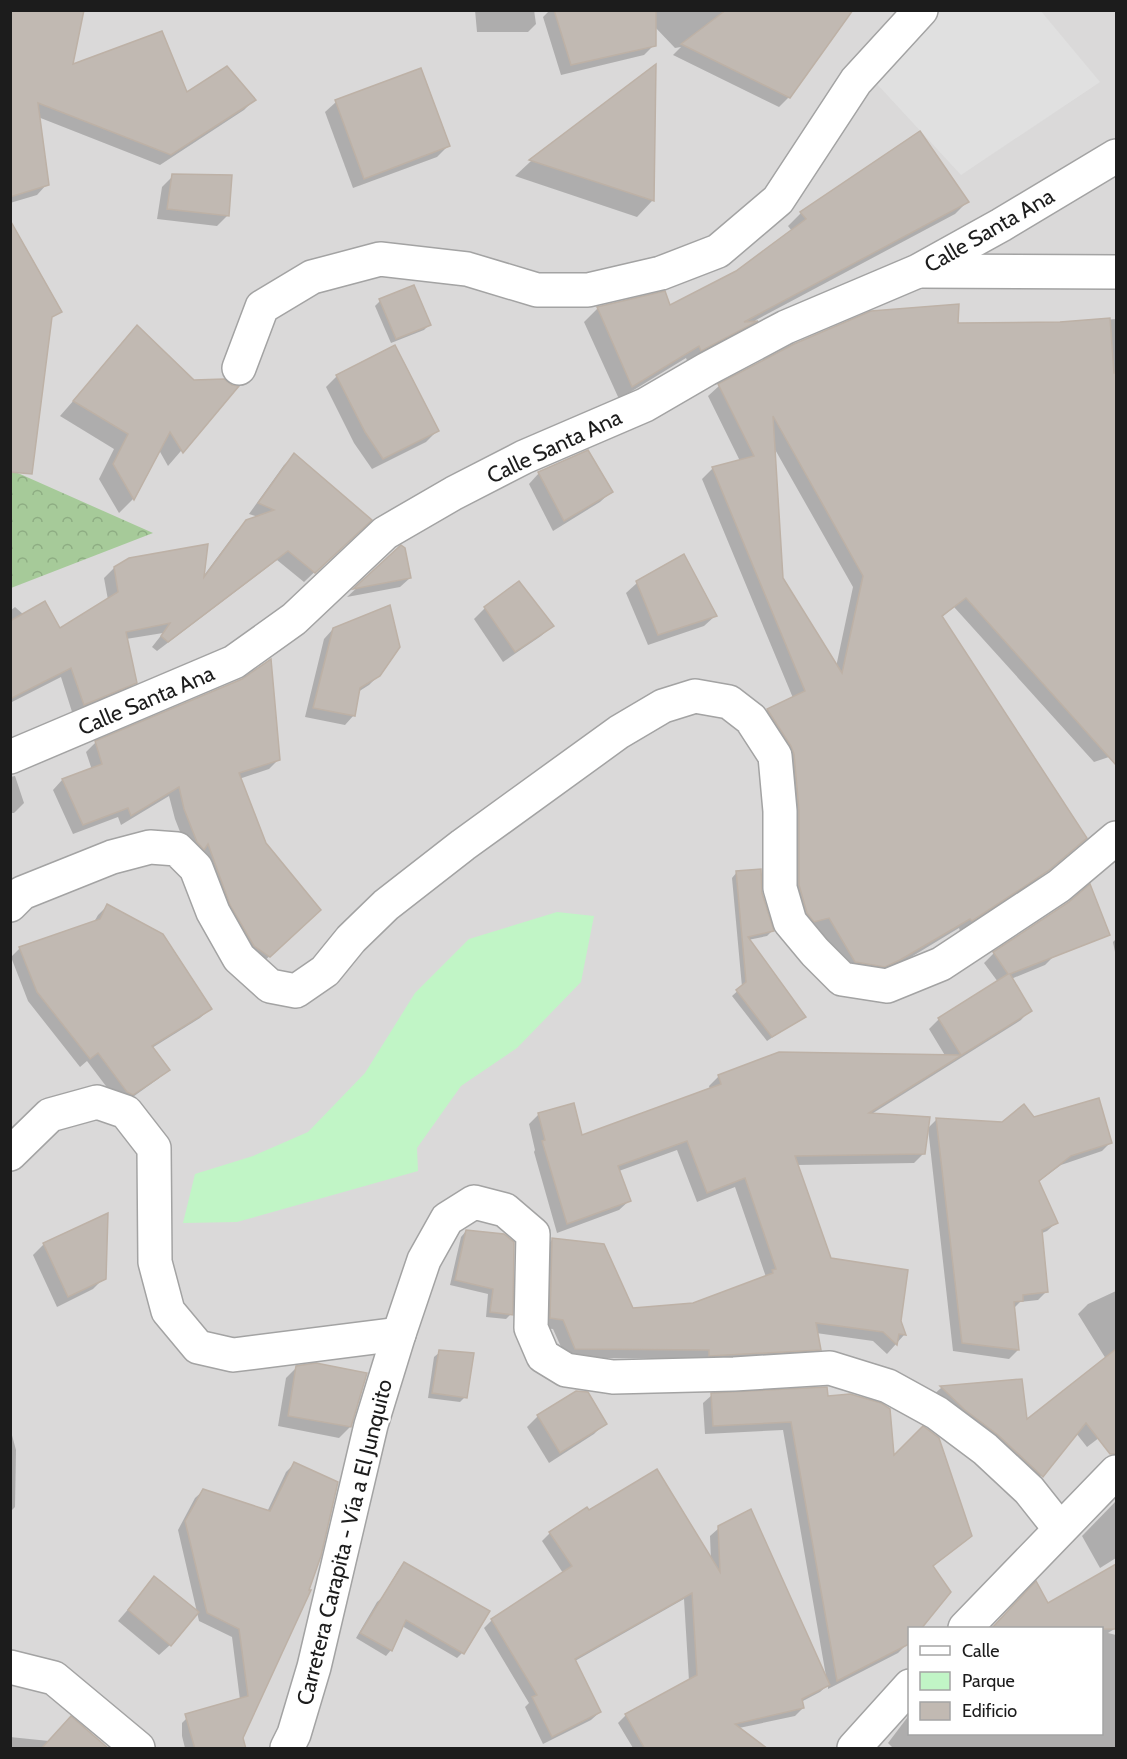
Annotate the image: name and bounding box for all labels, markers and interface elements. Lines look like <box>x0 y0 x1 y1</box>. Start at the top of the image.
street label: Calle Santa Ana <box>920 182 1059 278</box>
street label: Calle Santa Ana <box>483 403 626 489</box>
street label: Calle Santa Ana <box>74 659 219 741</box>
street label: Carretera Carapita - Vía a El Junquito <box>291 1376 398 1708</box>
legend <box>908 1627 1103 1735</box>
text: Calle <box>962 1640 999 1662</box>
text: Parque <box>962 1670 1015 1692</box>
text: Edificio <box>962 1700 1017 1722</box>

